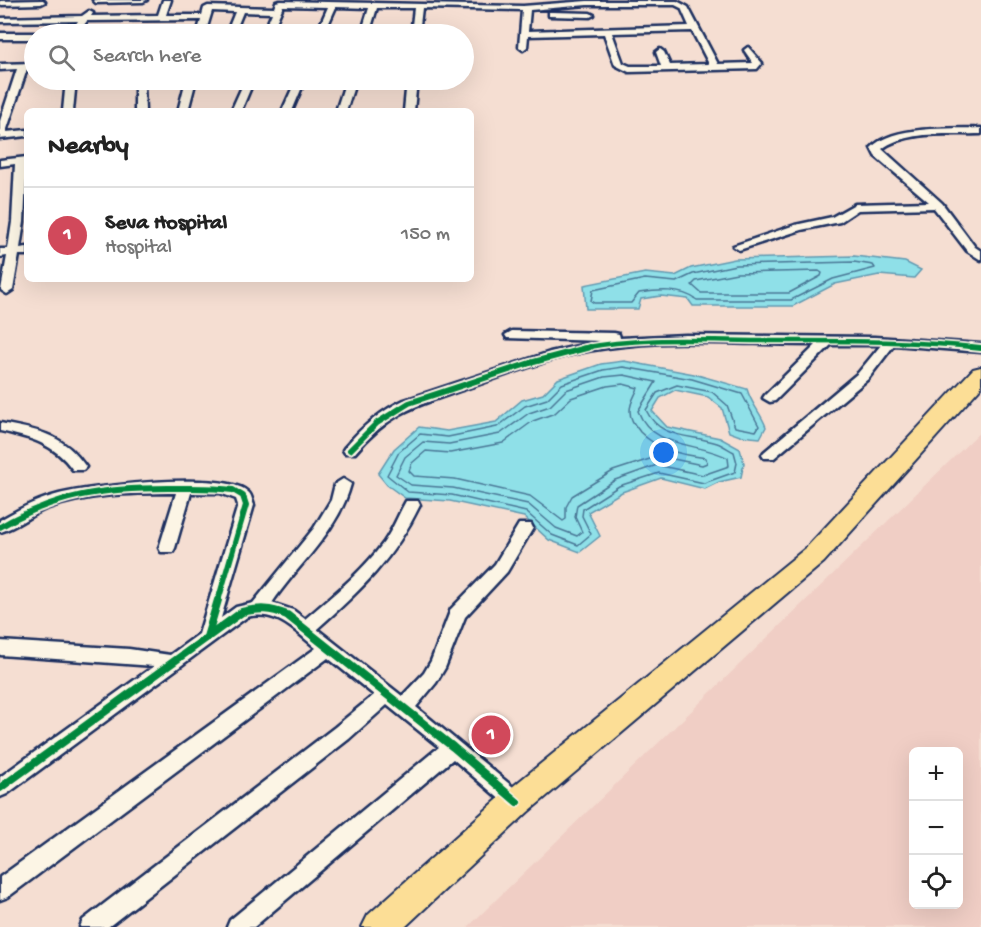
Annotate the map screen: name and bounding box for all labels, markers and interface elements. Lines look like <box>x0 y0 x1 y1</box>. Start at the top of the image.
search box <box>24 24 474 90</box>
icon: search <box>45 41 78 74</box>
text: Search here <box>93 44 201 70</box>
text: Nearby <box>48 132 129 163</box>
text: Seva Hospital <box>105 211 227 237</box>
text: 1 <box>63 224 72 247</box>
text: 150 m <box>401 224 450 247</box>
text: Hospital <box>105 237 172 260</box>
your location <box>649 438 678 467</box>
pin: 1 <box>472 712 510 758</box>
map controls <box>909 747 963 909</box>
button: + <box>909 747 963 801</box>
button: − <box>909 801 963 855</box>
button: locate <box>909 855 963 909</box>

